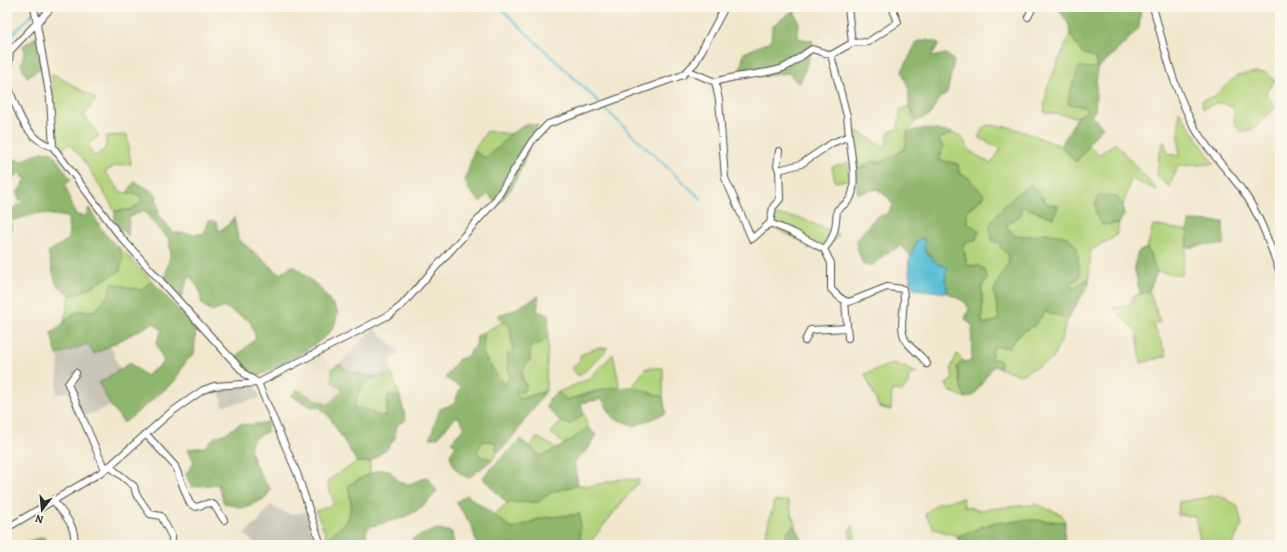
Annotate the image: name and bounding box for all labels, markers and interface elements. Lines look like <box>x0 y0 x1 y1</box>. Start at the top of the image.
north arrow <box>22 490 62 530</box>
text: N <box>33 511 45 527</box>

